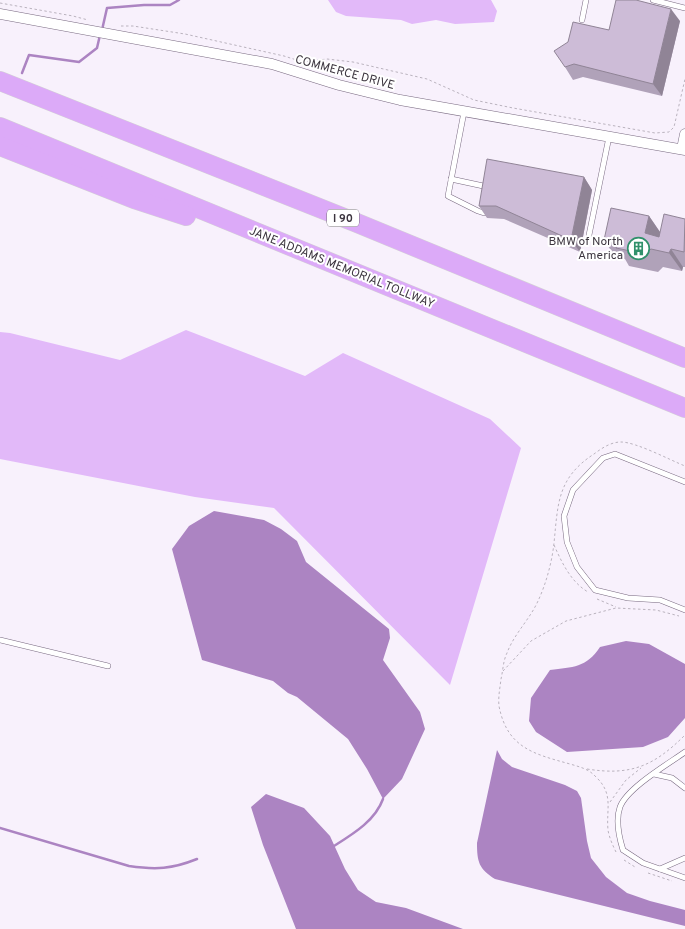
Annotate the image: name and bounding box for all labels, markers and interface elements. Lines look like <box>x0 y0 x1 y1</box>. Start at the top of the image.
street label: COMMERCE DRIVE <box>293 52 396 94</box>
road number: I 90 <box>327 210 359 227</box>
street label: JANE ADDAMS MEMORIAL TOLLWAY <box>246 223 437 313</box>
place label: BMW of North America <box>549 234 623 264</box>
building icon: BMW of North America <box>627 236 651 260</box>

